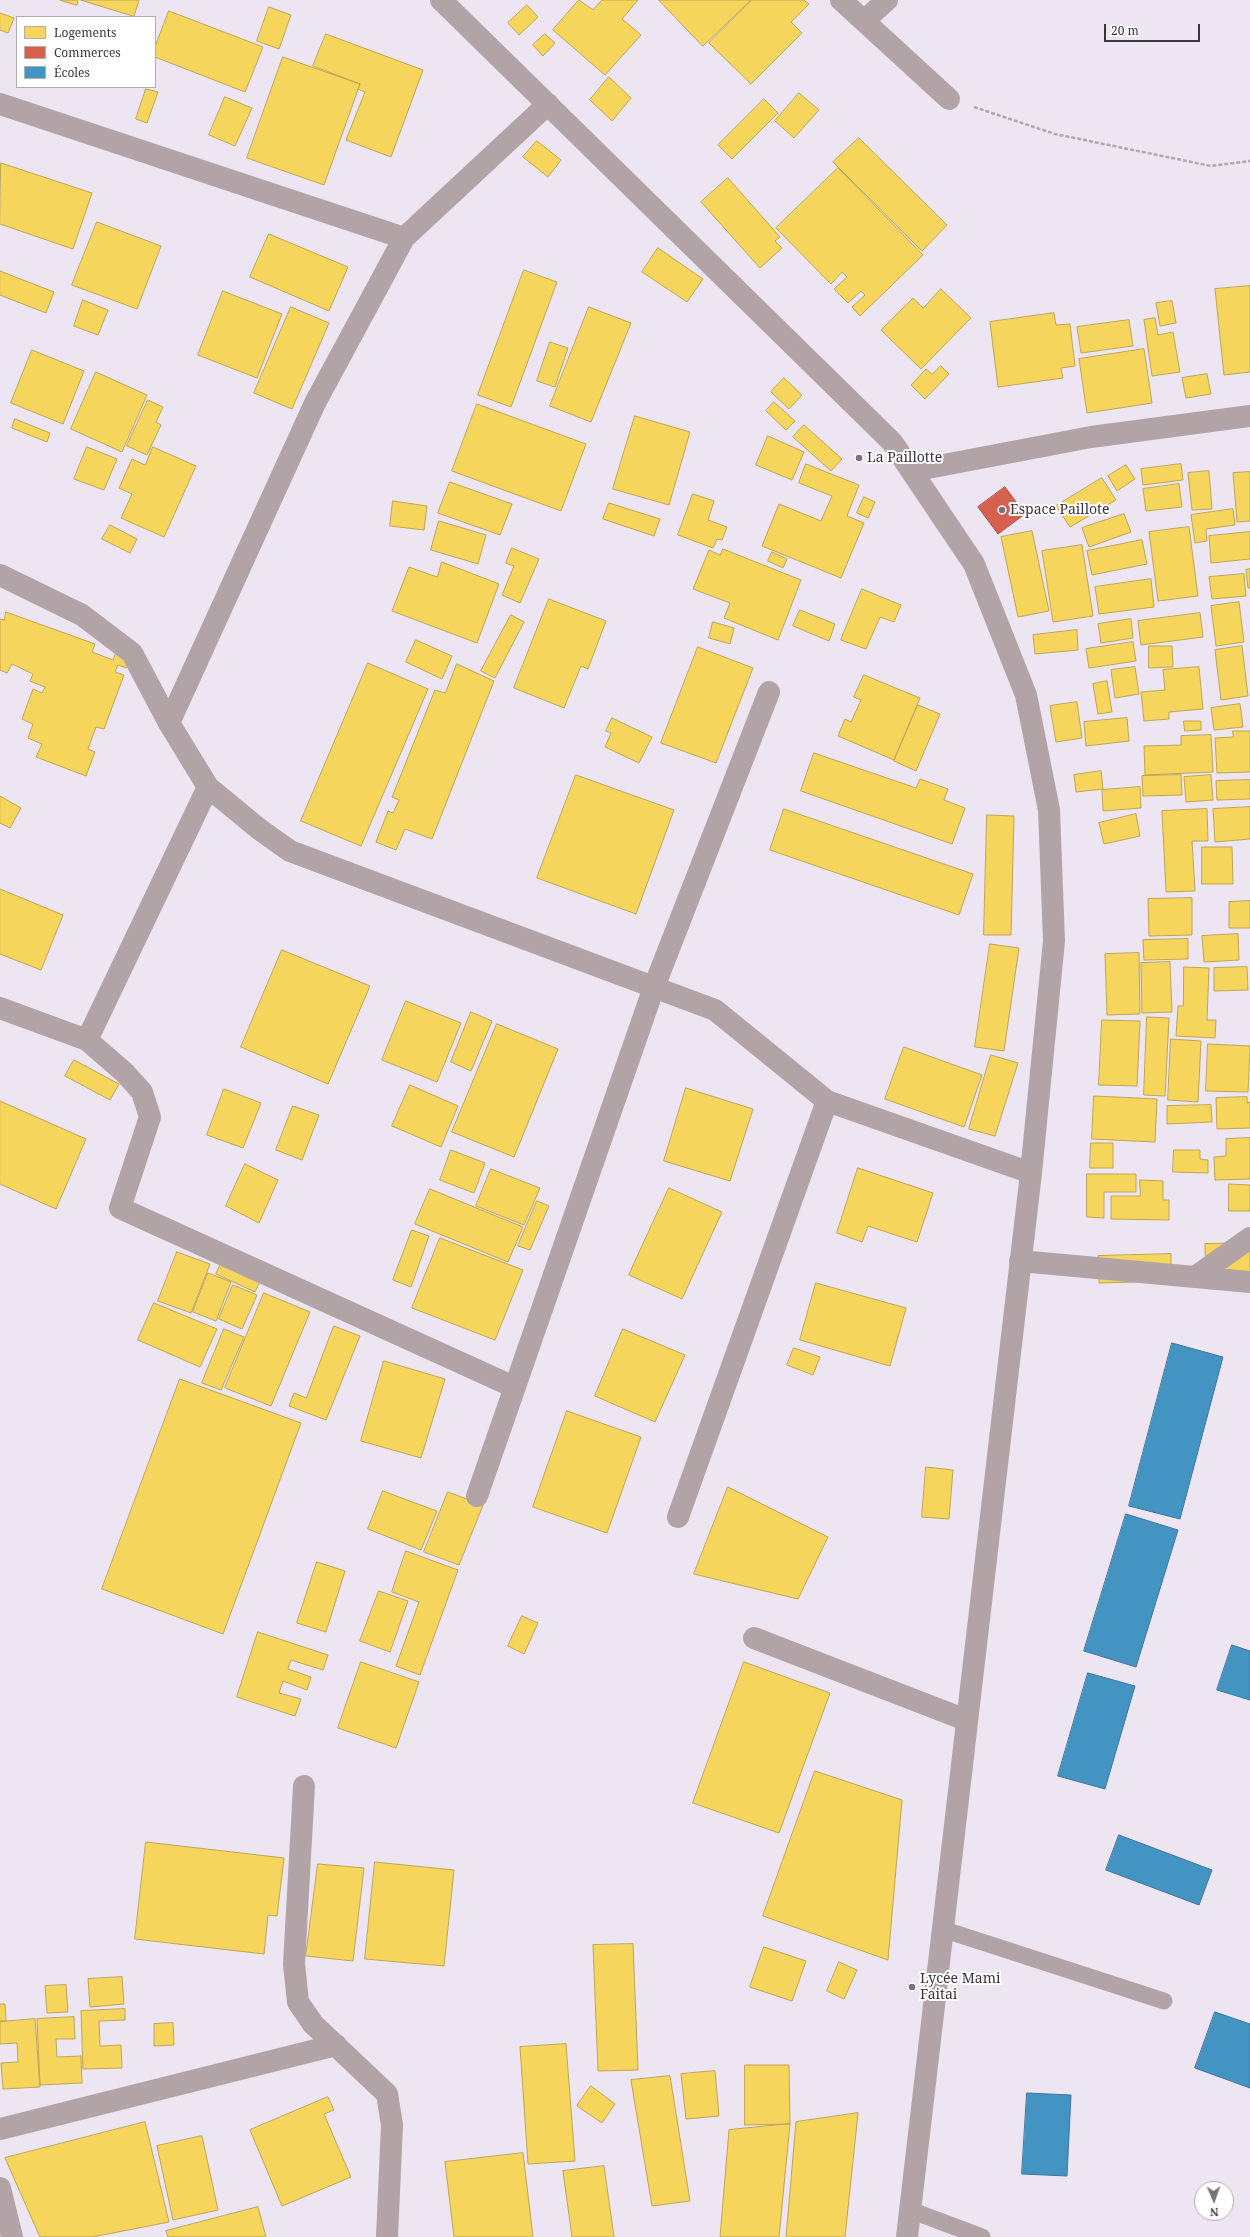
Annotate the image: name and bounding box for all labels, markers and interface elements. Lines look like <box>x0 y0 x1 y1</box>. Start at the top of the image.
legend <box>16 16 156 88</box>
scale bar <box>1106 16 1202 42</box>
text: 20 m <box>1111 22 1139 39</box>
text: Logements <box>54 24 116 41</box>
text: Commerces <box>54 44 121 61</box>
text: Écoles <box>54 64 90 81</box>
place label: La Paillotte <box>867 450 942 466</box>
marker: La Paillotte <box>854 453 864 463</box>
place label: Espace Paillote <box>1010 502 1110 518</box>
marker: Espace Paillote <box>997 505 1007 515</box>
place label: Lycée Mami Faitai <box>920 1971 1000 2004</box>
marker: Lycée Mami Faitai <box>907 1982 917 1992</box>
north arrow <box>1194 2181 1234 2221</box>
text: N <box>1210 2205 1219 2220</box>

